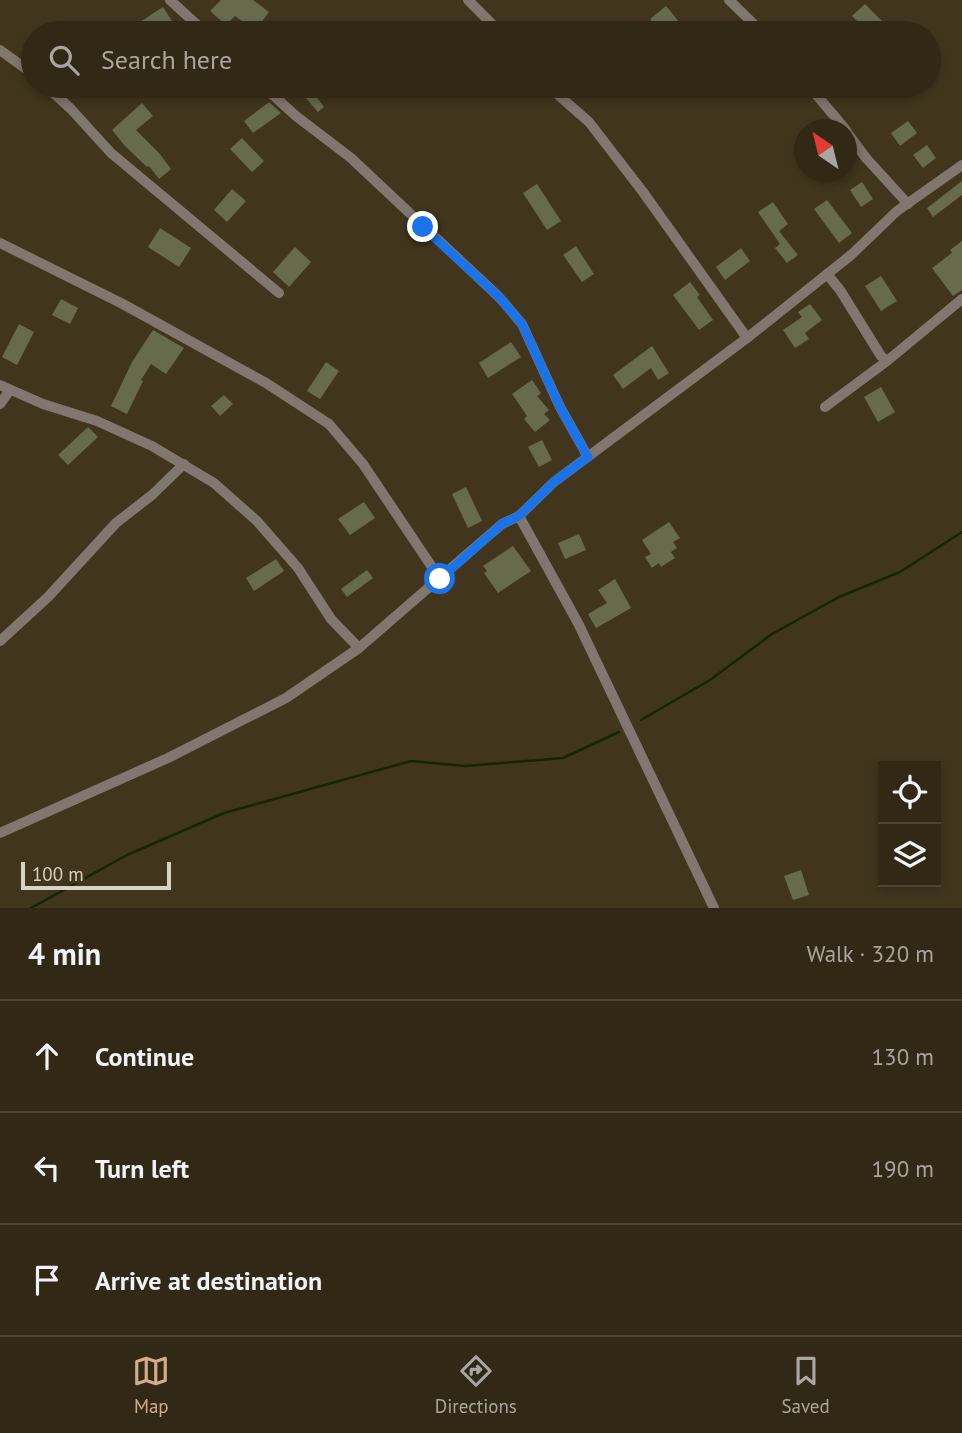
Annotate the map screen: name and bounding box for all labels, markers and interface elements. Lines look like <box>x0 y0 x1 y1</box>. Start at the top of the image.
search box <box>21 21 941 98</box>
icon: search <box>45 41 83 79</box>
text: Search here <box>101 43 232 76</box>
north arrow <box>794 119 857 182</box>
route end <box>407 211 438 242</box>
route start <box>424 563 455 594</box>
map controls <box>878 761 941 887</box>
button: locate <box>878 761 941 824</box>
button: layers <box>878 824 941 887</box>
scale bar <box>21 859 172 891</box>
text: 100 m <box>32 862 84 886</box>
text: 4 min <box>28 934 101 973</box>
text: Walk · 320 m <box>807 939 934 968</box>
icon: ahead <box>28 1037 66 1075</box>
text: Continue <box>95 1040 194 1073</box>
text: 130 m <box>872 1042 934 1071</box>
icon: left <box>28 1149 66 1187</box>
text: Turn left <box>95 1152 189 1185</box>
text: 190 m <box>872 1154 934 1183</box>
icon: arrive <box>28 1261 66 1299</box>
text: Arrive at destination <box>95 1264 322 1297</box>
tab: Map <box>132 1352 170 1418</box>
tab: Directions <box>435 1352 517 1418</box>
tab: Saved <box>781 1352 830 1418</box>

